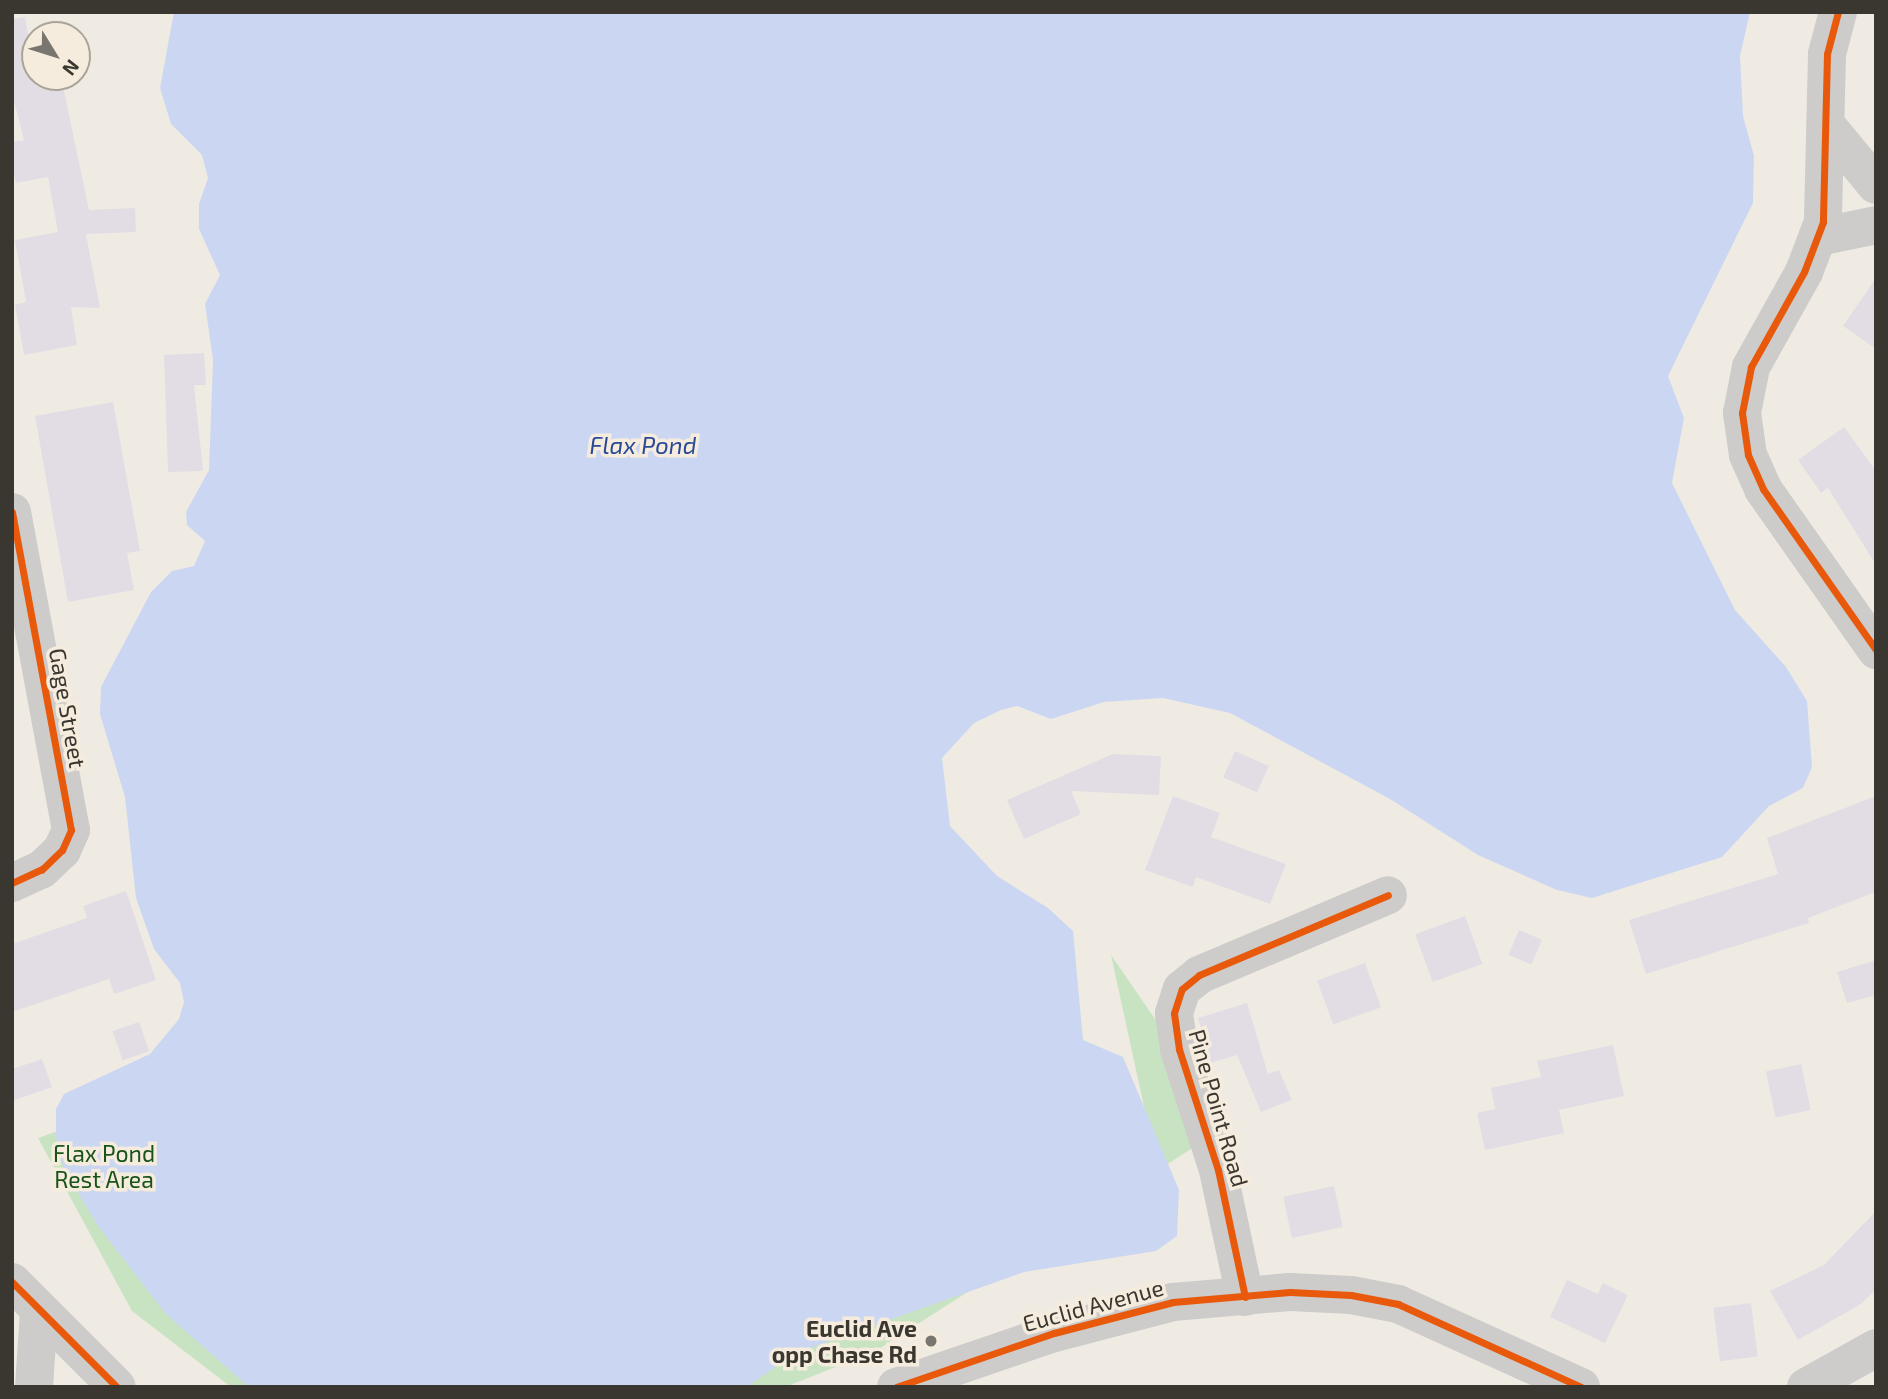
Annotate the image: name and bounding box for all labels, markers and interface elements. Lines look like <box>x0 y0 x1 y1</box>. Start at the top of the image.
north arrow <box>21 21 91 91</box>
text: N <box>58 56 85 80</box>
water label: Flax Pond <box>590 431 696 459</box>
street label: Gage Street <box>44 646 92 770</box>
street label: Pine Point Road <box>1183 1026 1255 1190</box>
park label: Flax Pond Rest Area <box>53 1139 155 1193</box>
street label: Euclid Avenue <box>1019 1273 1167 1337</box>
place label: Euclid Ave opp Chase Rd <box>772 1314 917 1368</box>
marker: Euclid Ave opp Chase Rd <box>923 1333 939 1349</box>

